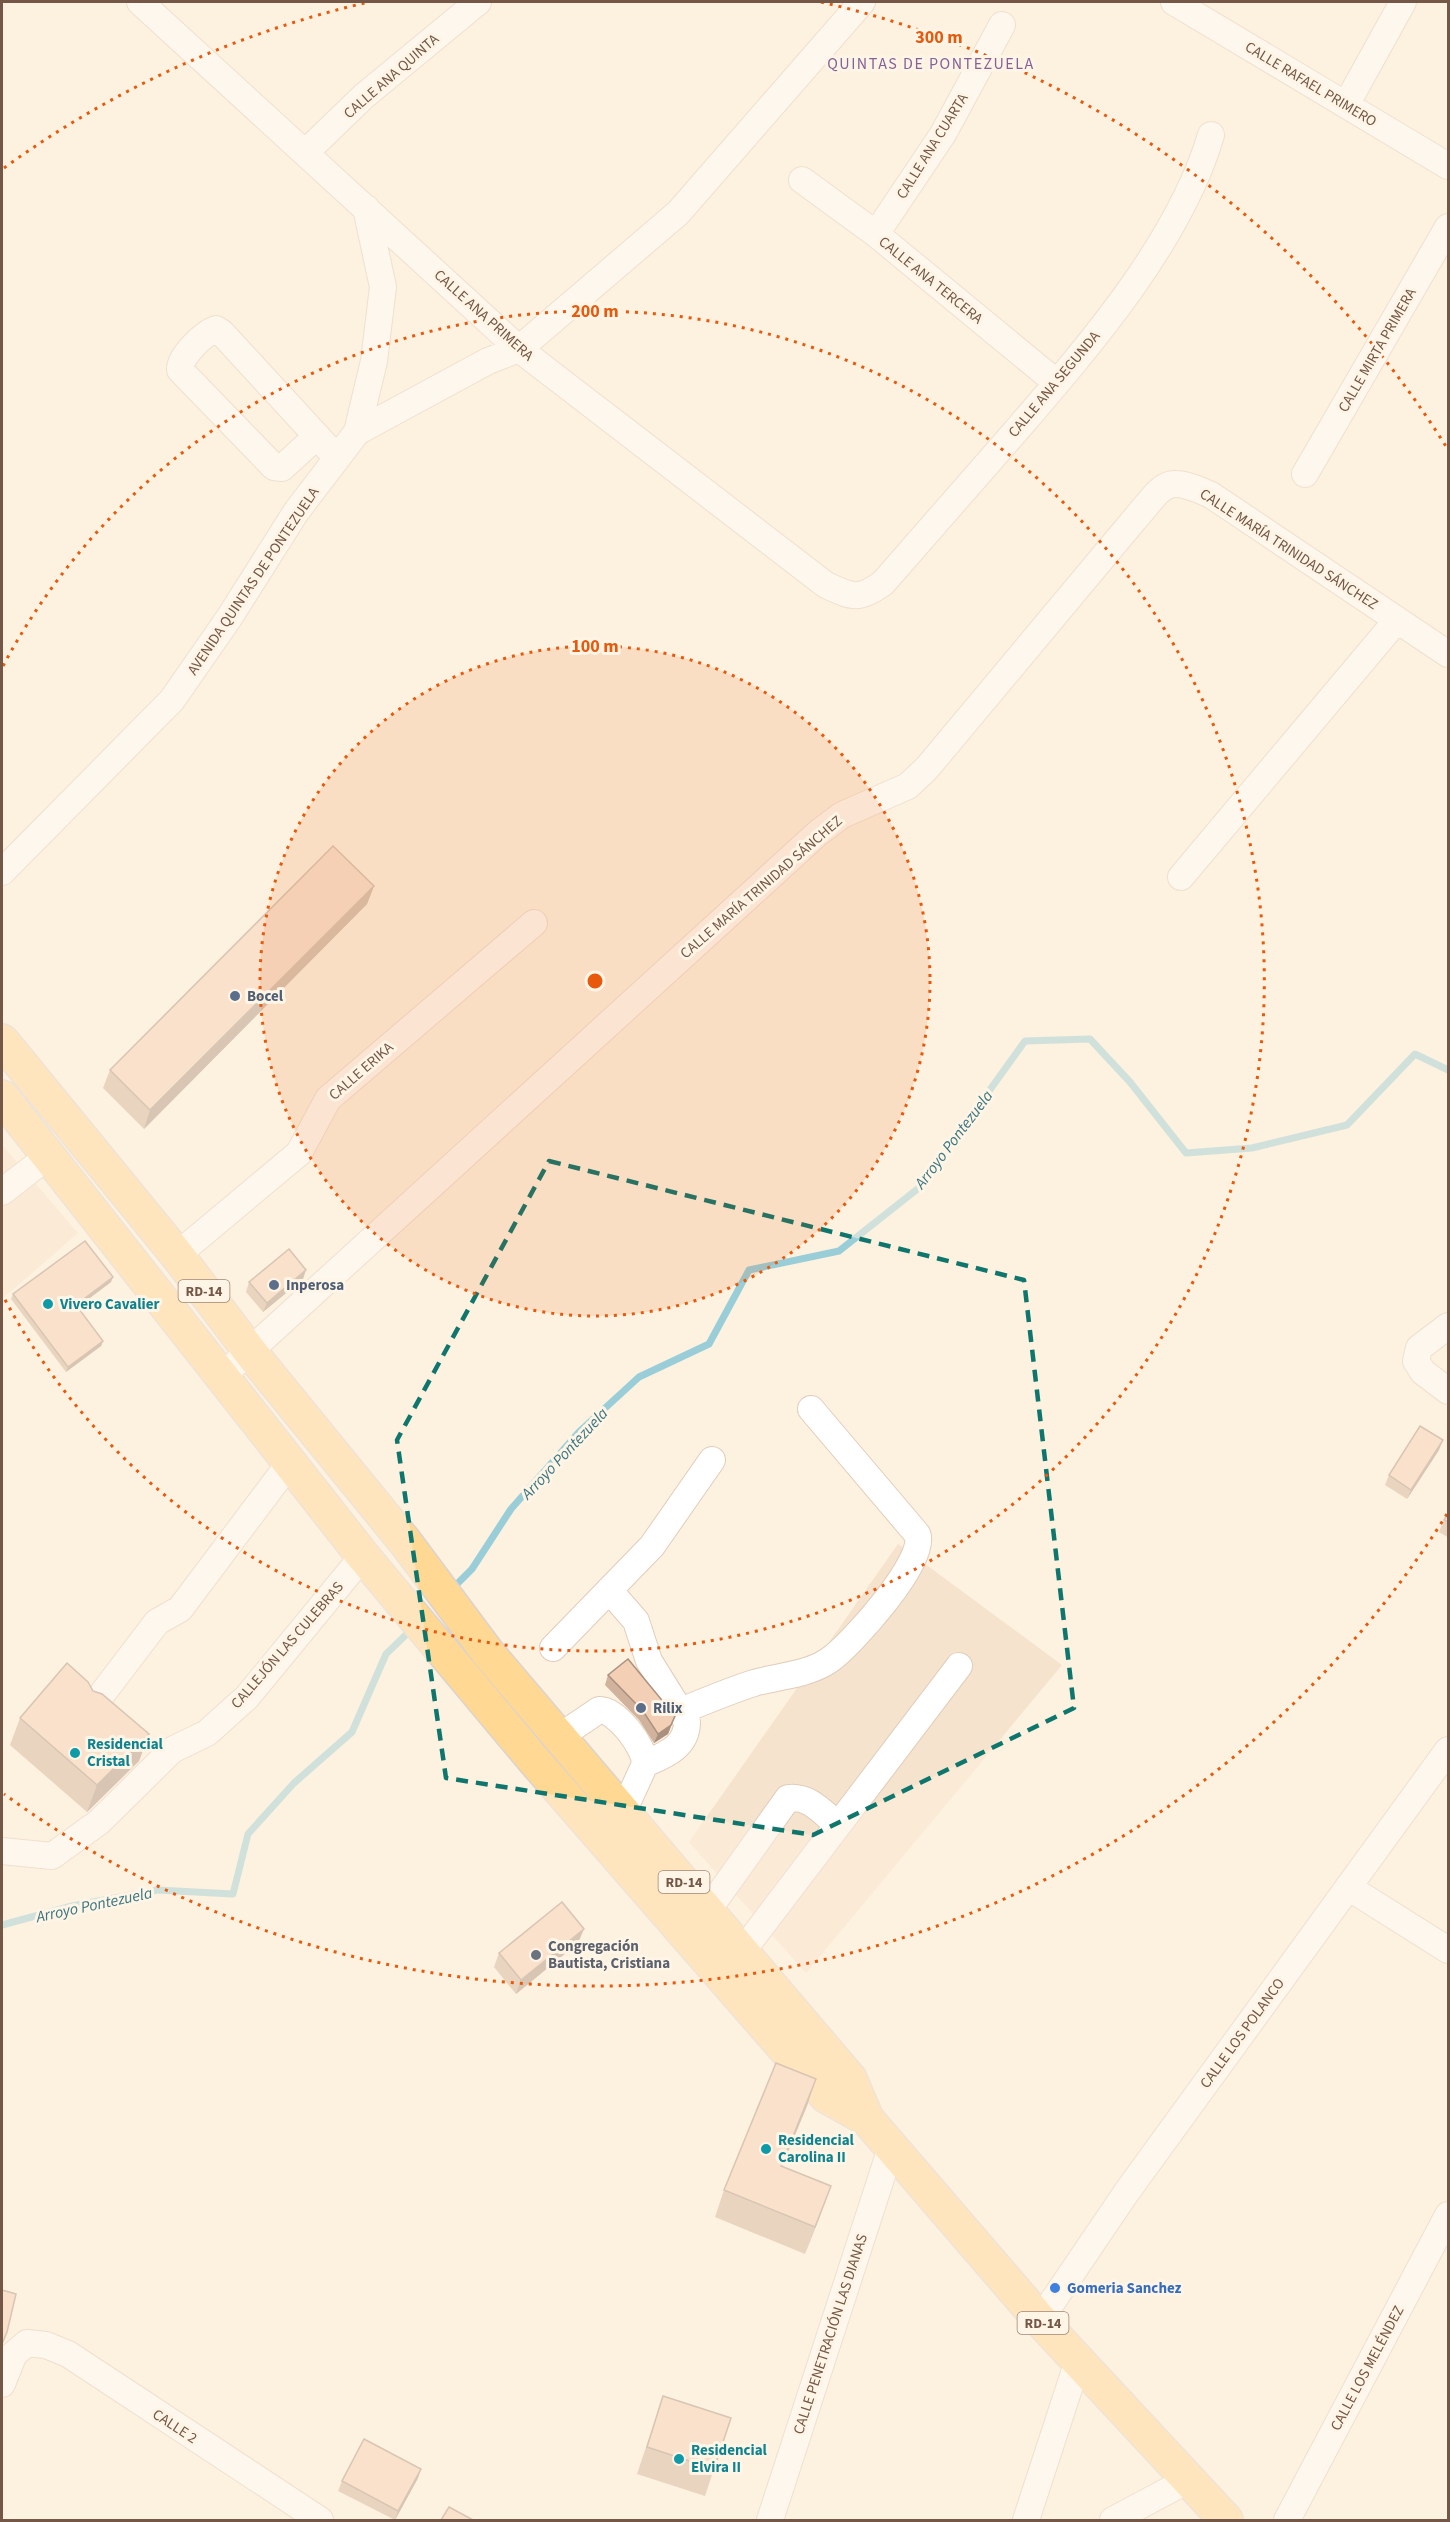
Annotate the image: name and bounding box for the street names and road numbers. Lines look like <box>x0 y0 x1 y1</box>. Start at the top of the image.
street label: CALLE ANA QUINTA <box>339 29 444 124</box>
street label: CALLE RAFAEL PRIMERO <box>1241 37 1381 132</box>
street label: CALLE ANA CUARTA <box>891 89 974 203</box>
street label: CALLE ANA TERCERA <box>874 232 988 330</box>
street label: CALLE ANA PRIMERA <box>429 265 539 366</box>
street label: CALLE MIRTA PRIMERA <box>1333 283 1422 416</box>
street label: CALLE ANA SEGUNDA <box>1004 326 1106 442</box>
street label: AVENIDA QUINTAS DE PONTEZUELA <box>182 482 325 679</box>
street label: CALLE MARÍA TRINIDAD SÁNCHEZ <box>1195 484 1382 615</box>
street label: CALLE MARÍA TRINIDAD SÁNCHEZ <box>676 811 847 964</box>
street label: CALLE ERIKA <box>325 1037 399 1105</box>
road number: RD-14 <box>178 1280 230 1302</box>
street label: CALLEJÓN LAS CULEBRAS <box>226 1577 349 1713</box>
road number: RD-14 <box>658 1871 710 1893</box>
street label: CALLE LOS POLANCO <box>1195 1974 1290 2093</box>
street label: CALLE PENETRACIÓN LAS DIANAS <box>788 2231 873 2437</box>
street label: CALLE LOS MELÉNDEZ <box>1326 2302 1409 2435</box>
road number: RD-14 <box>1018 2312 1068 2334</box>
street label: CALLE 2 <box>148 2404 201 2449</box>

